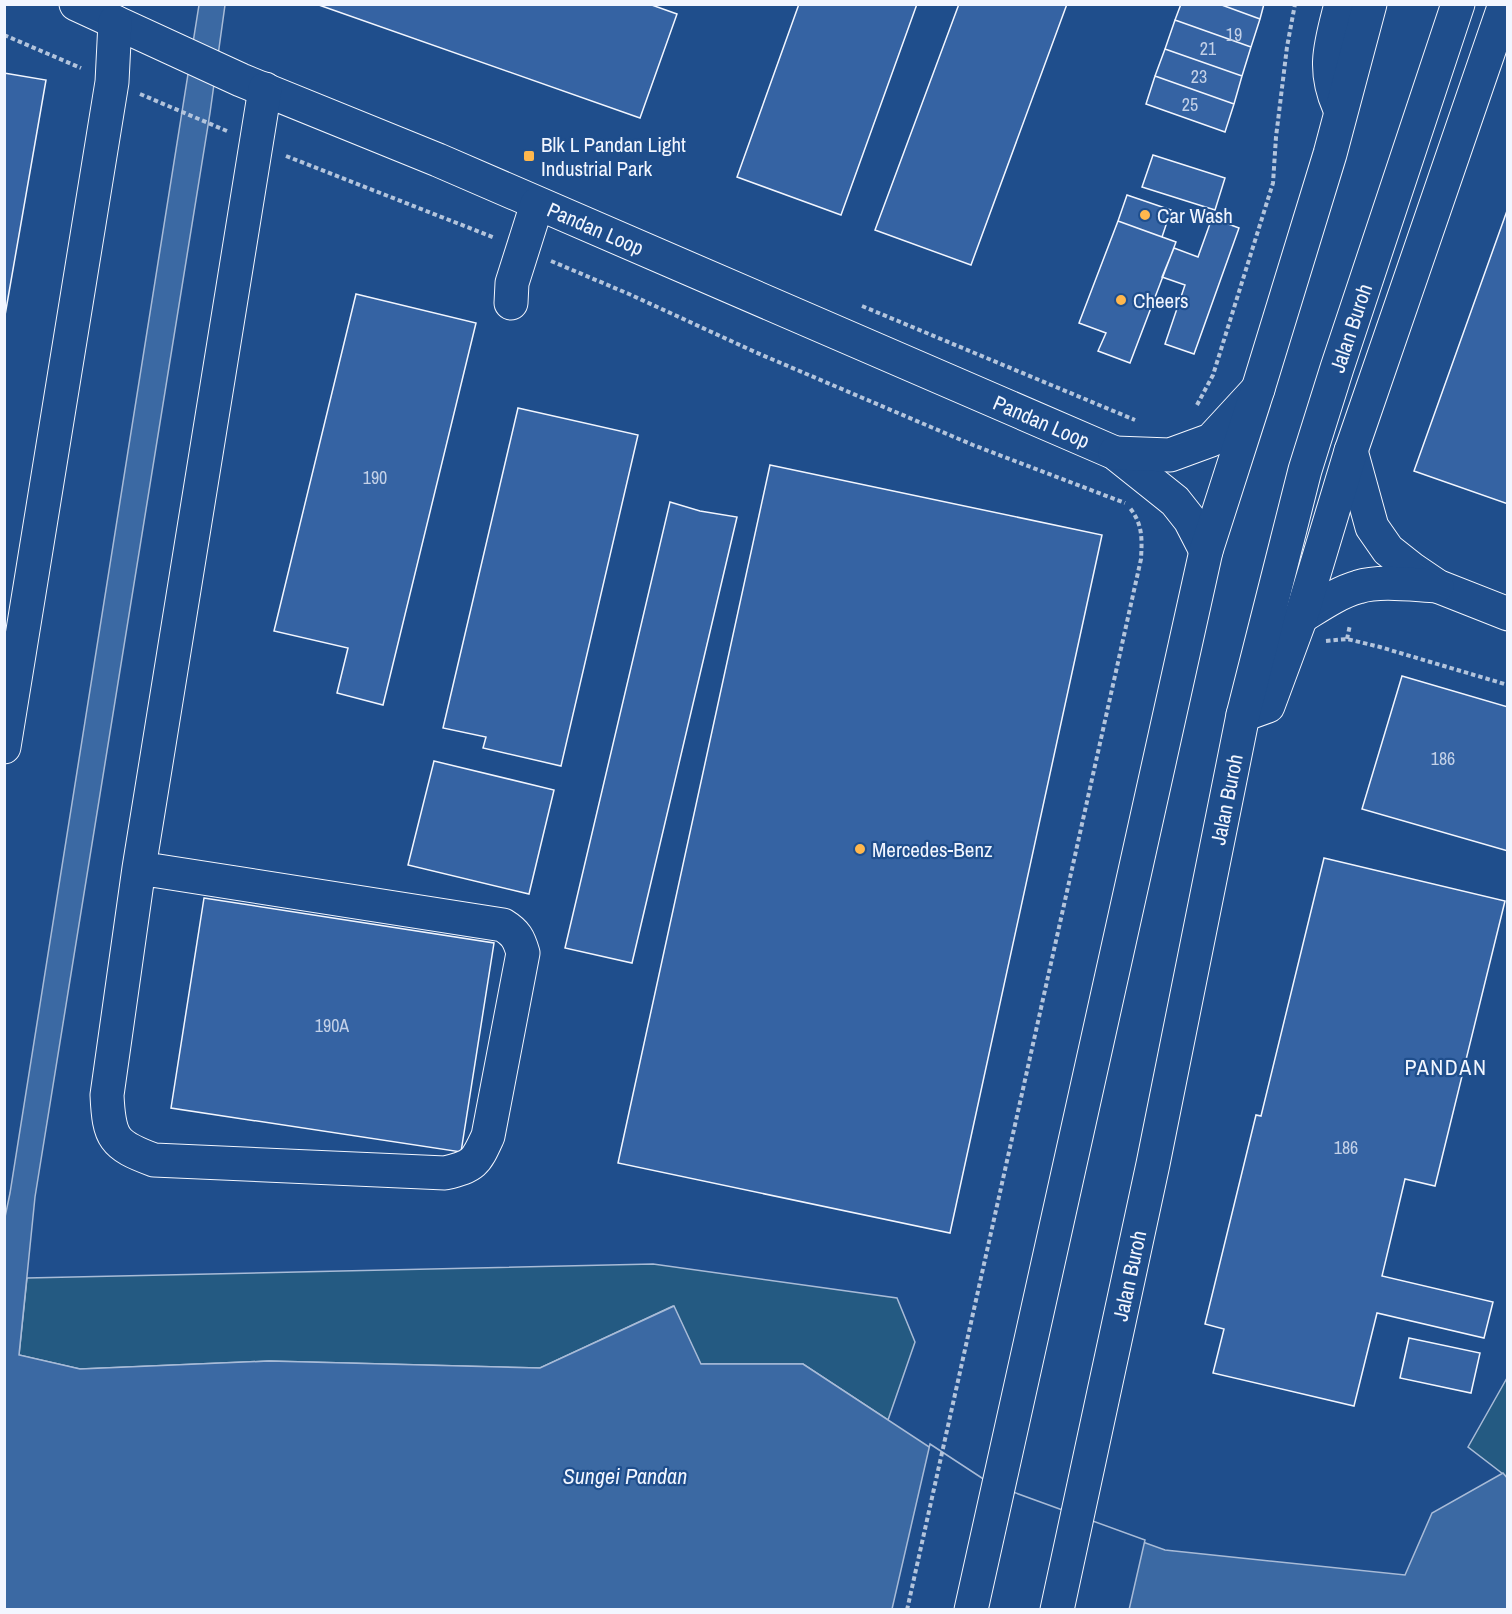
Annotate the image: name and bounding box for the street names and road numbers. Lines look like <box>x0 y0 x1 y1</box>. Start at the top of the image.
street label: Pandan Loop <box>543 195 648 262</box>
street label: Jalan Buroh <box>1322 280 1379 376</box>
street label: Pandan Loop <box>989 388 1094 455</box>
street label: Jalan Buroh <box>1203 752 1249 847</box>
street label: Jalan Buroh <box>1105 1228 1153 1324</box>

